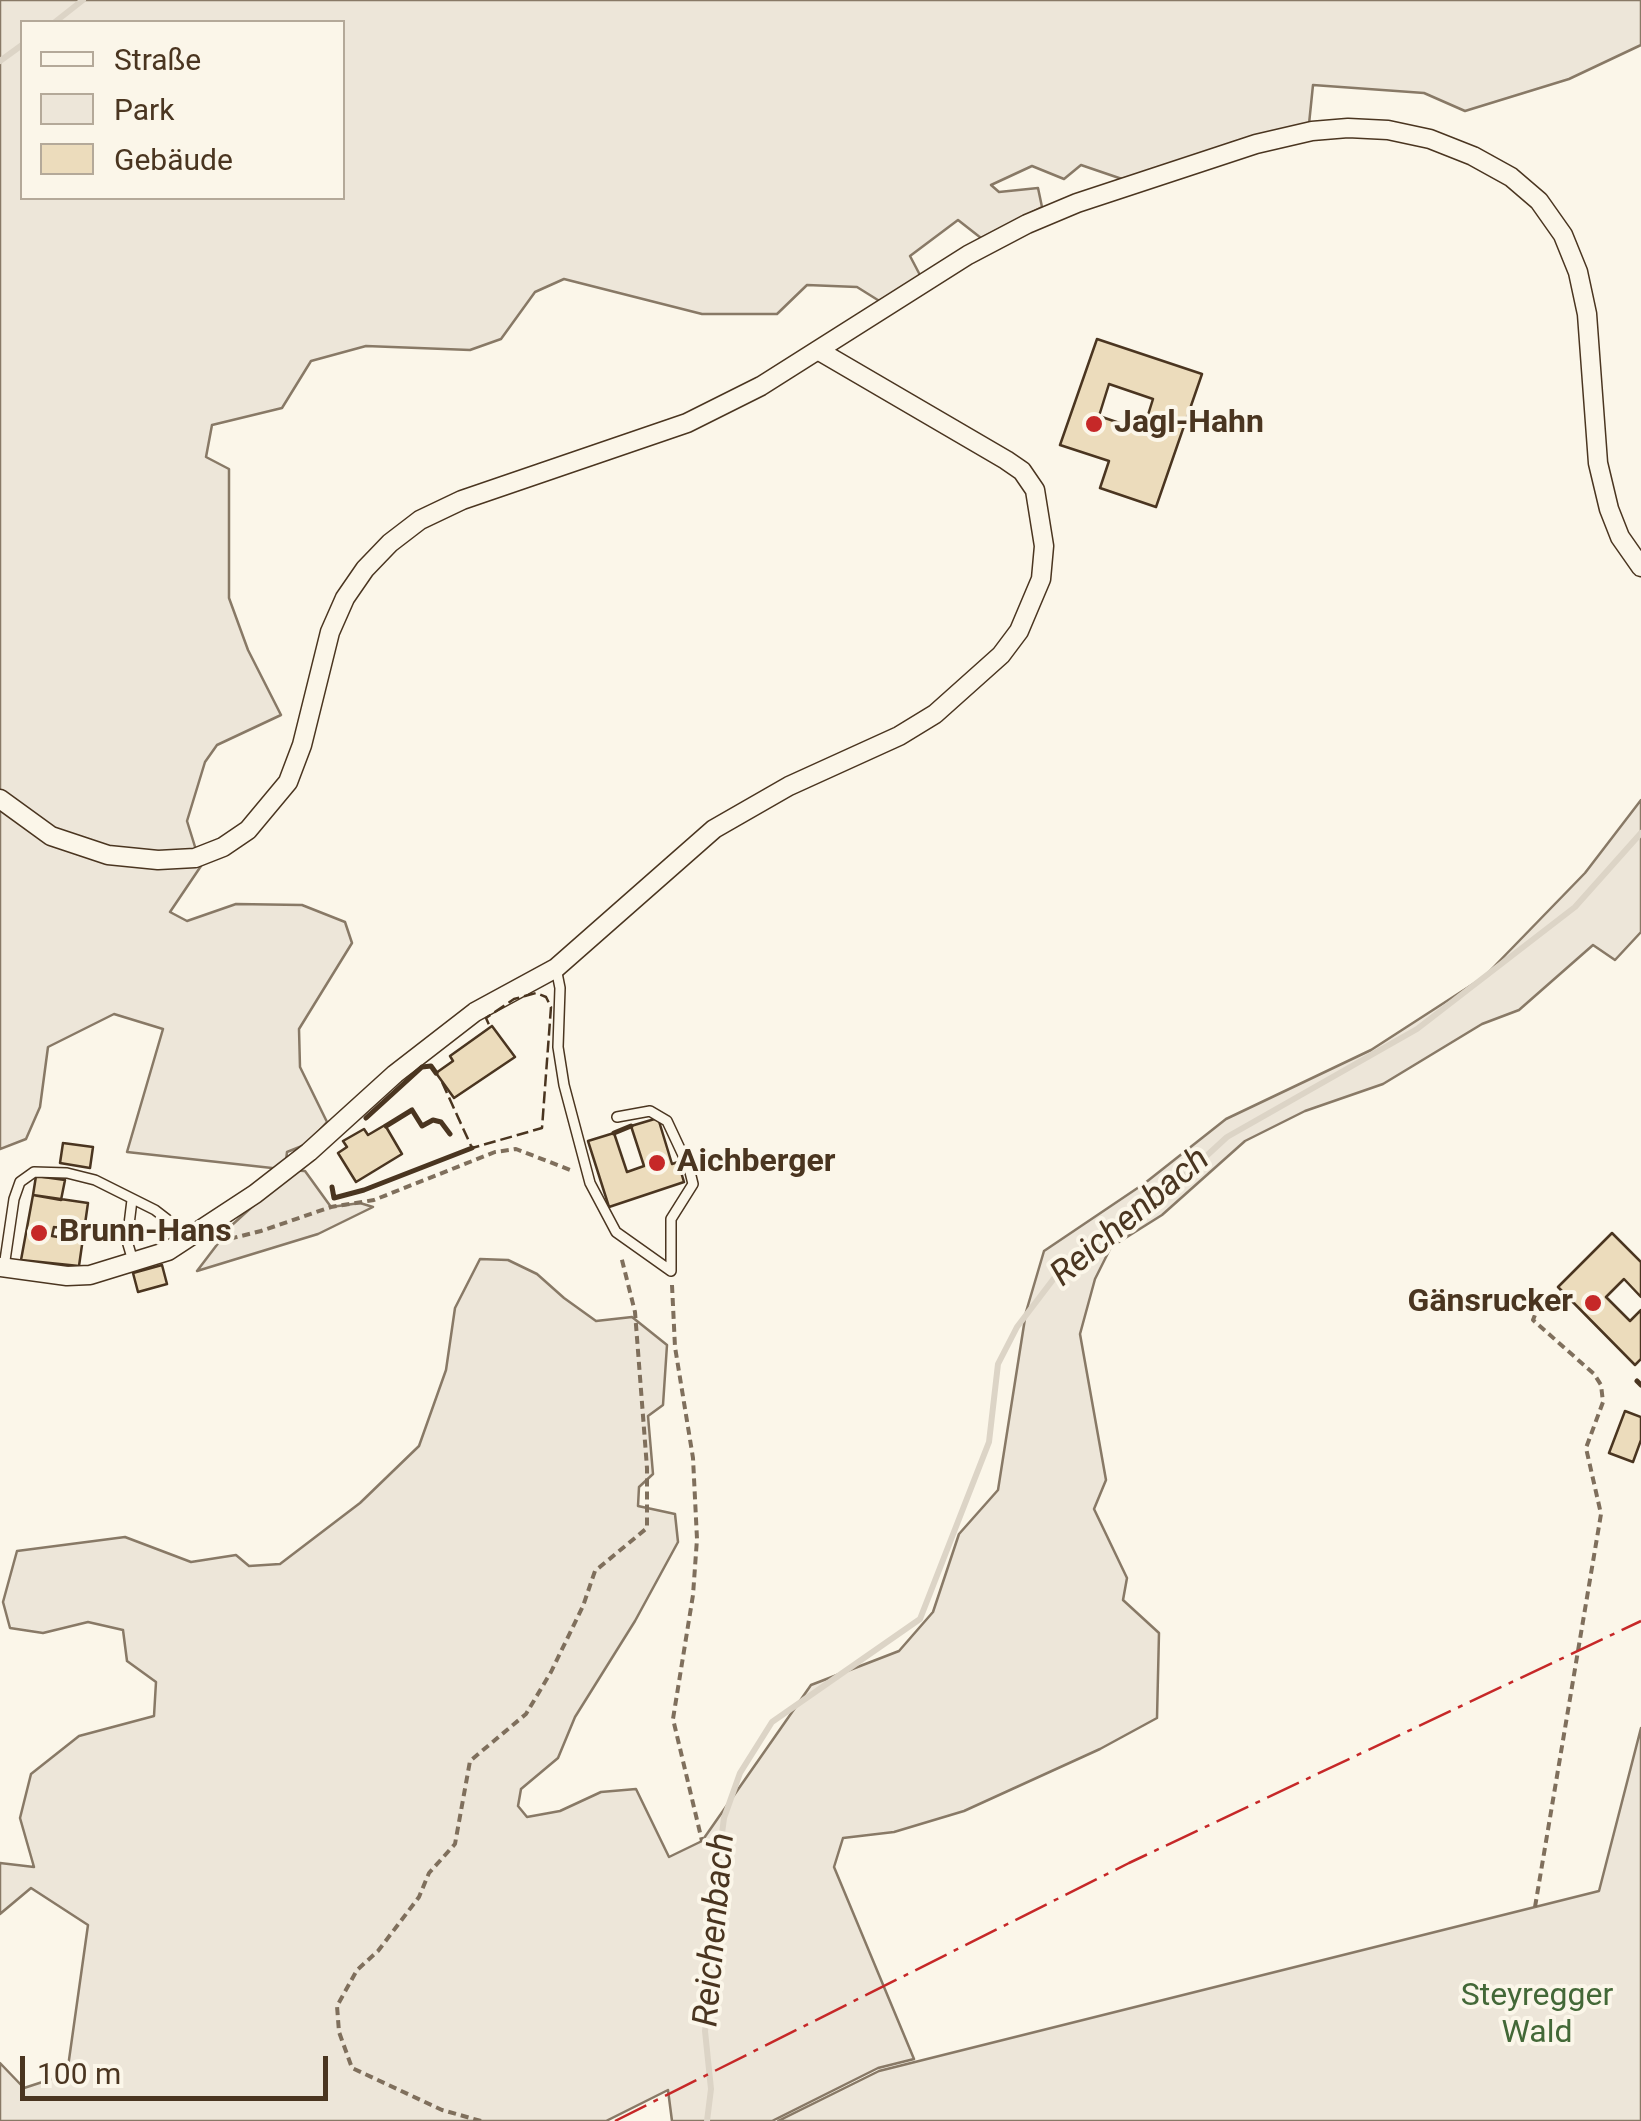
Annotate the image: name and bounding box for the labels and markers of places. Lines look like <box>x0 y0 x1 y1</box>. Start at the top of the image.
place label: Jagl-Hahn <box>1114 405 1264 443</box>
marker: Jagl-Hahn <box>1083 413 1105 435</box>
place label: Aichberger <box>677 1144 836 1182</box>
marker: Aichberger <box>646 1152 668 1174</box>
place label: Brunn-Hans <box>59 1214 232 1252</box>
marker: Brunn-Hans <box>28 1222 50 1244</box>
place label: Gänsrucker <box>1408 1284 1573 1322</box>
marker: Gänsrucker <box>1582 1292 1604 1314</box>

